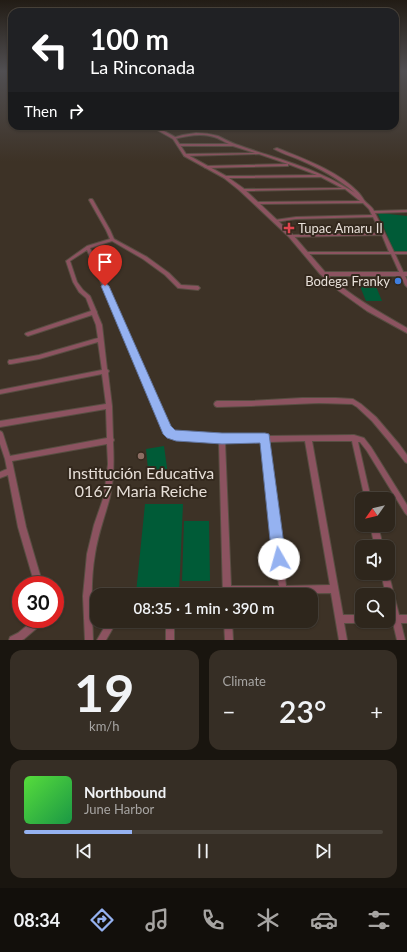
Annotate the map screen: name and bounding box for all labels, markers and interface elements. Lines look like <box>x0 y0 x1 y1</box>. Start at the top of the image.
text: 100 m <box>90 22 169 56</box>
icon: left <box>24 24 76 76</box>
text: La Rinconada <box>90 56 195 78</box>
icon: right <box>65 100 87 122</box>
text: Then <box>24 102 57 120</box>
place label: Tupac Amaru II <box>298 220 383 236</box>
marker: Tupac Amaru II <box>283 222 295 234</box>
pin <box>88 245 122 286</box>
icon: arrive <box>94 251 116 273</box>
place label: Bodega Franky <box>305 273 390 289</box>
marker: Bodega Franky <box>393 276 403 286</box>
marker: Institución Educativa 0167 Maria Reiche <box>136 451 146 461</box>
place label: Institución Educativa 0167 Maria Reiche <box>68 463 214 500</box>
north arrow <box>355 492 395 532</box>
map controls <box>355 492 395 628</box>
position arrow <box>258 538 300 580</box>
button: sound <box>355 540 395 580</box>
speed limit sign: 30 <box>12 576 64 628</box>
button: search <box>355 588 395 628</box>
text: 08:35 · 1 min · 390 m <box>134 599 274 617</box>
text: 19 <box>74 661 134 723</box>
text: Climate <box>223 673 266 689</box>
text: 23° <box>279 693 326 729</box>
text: − <box>223 698 235 725</box>
text: + <box>370 698 383 725</box>
text: km/h <box>89 718 119 734</box>
text: Northbound <box>84 783 166 801</box>
text: June Harbor <box>84 801 154 817</box>
icon: previous <box>73 840 95 862</box>
icon: pause <box>192 840 214 862</box>
icon: next <box>312 840 334 862</box>
icon: directions <box>88 906 116 934</box>
icon: music <box>143 906 171 934</box>
icon: phone <box>199 906 227 934</box>
icon: climate <box>254 906 282 934</box>
icon: car <box>310 906 338 934</box>
icon: filters <box>365 906 393 934</box>
text: 08:34 <box>14 909 60 931</box>

